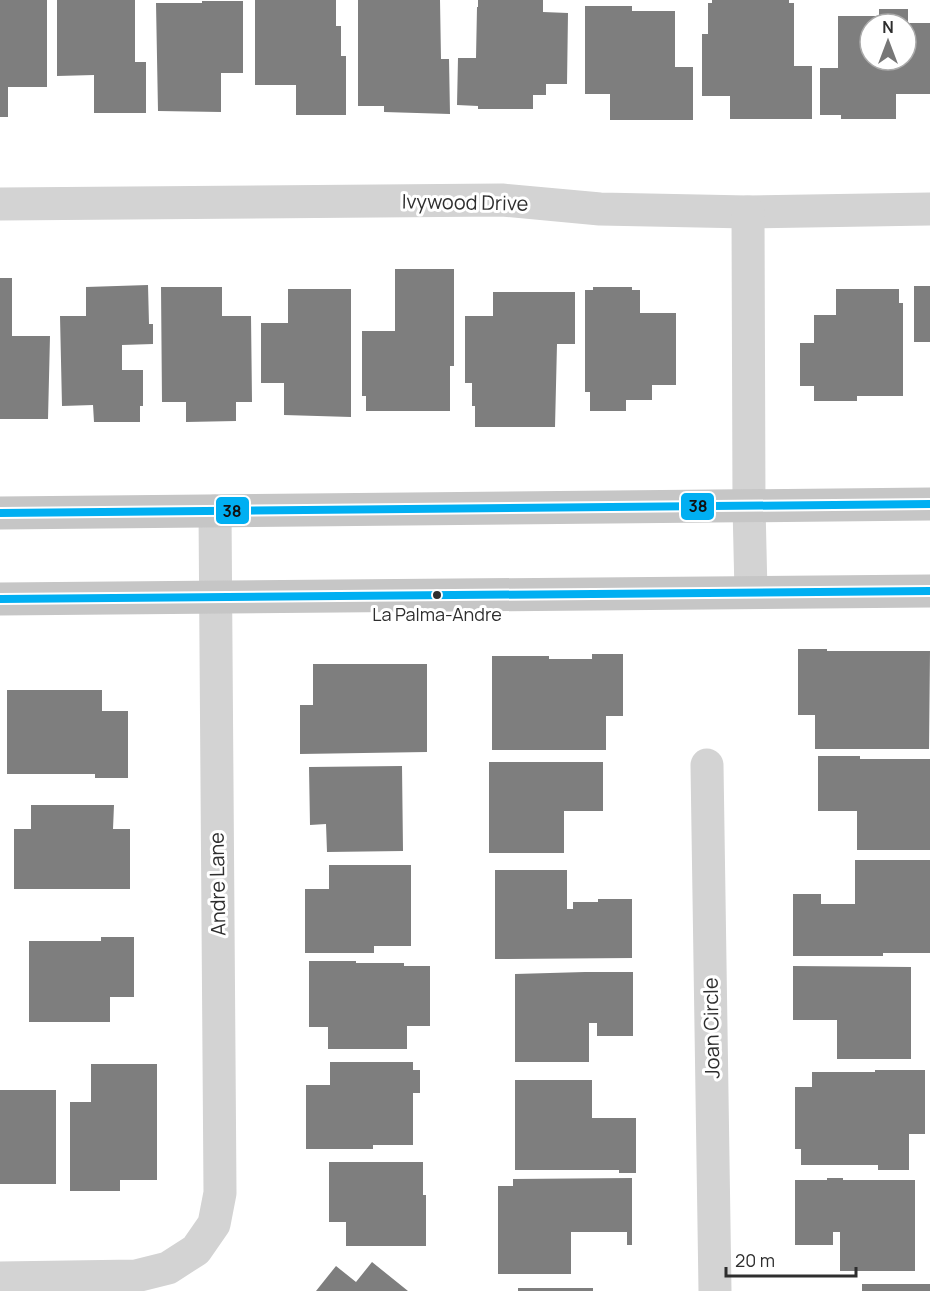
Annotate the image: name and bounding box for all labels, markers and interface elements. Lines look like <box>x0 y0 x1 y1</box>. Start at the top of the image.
north arrow <box>858 12 918 72</box>
text: N <box>882 16 894 38</box>
street label: Ivywood Drive <box>402 187 528 217</box>
line badge: 38 <box>680 492 715 521</box>
text: 38 <box>688 495 708 517</box>
line badge: 38 <box>215 496 250 525</box>
text: 38 <box>222 500 242 522</box>
marker: La Palma-Andre <box>431 589 443 601</box>
place label: La Palma-Andre <box>372 602 502 626</box>
street label: Andre Lane <box>203 832 231 936</box>
street label: Joan Circle <box>697 977 725 1079</box>
scale bar <box>726 1240 856 1278</box>
text: 20 m <box>735 1248 775 1272</box>

